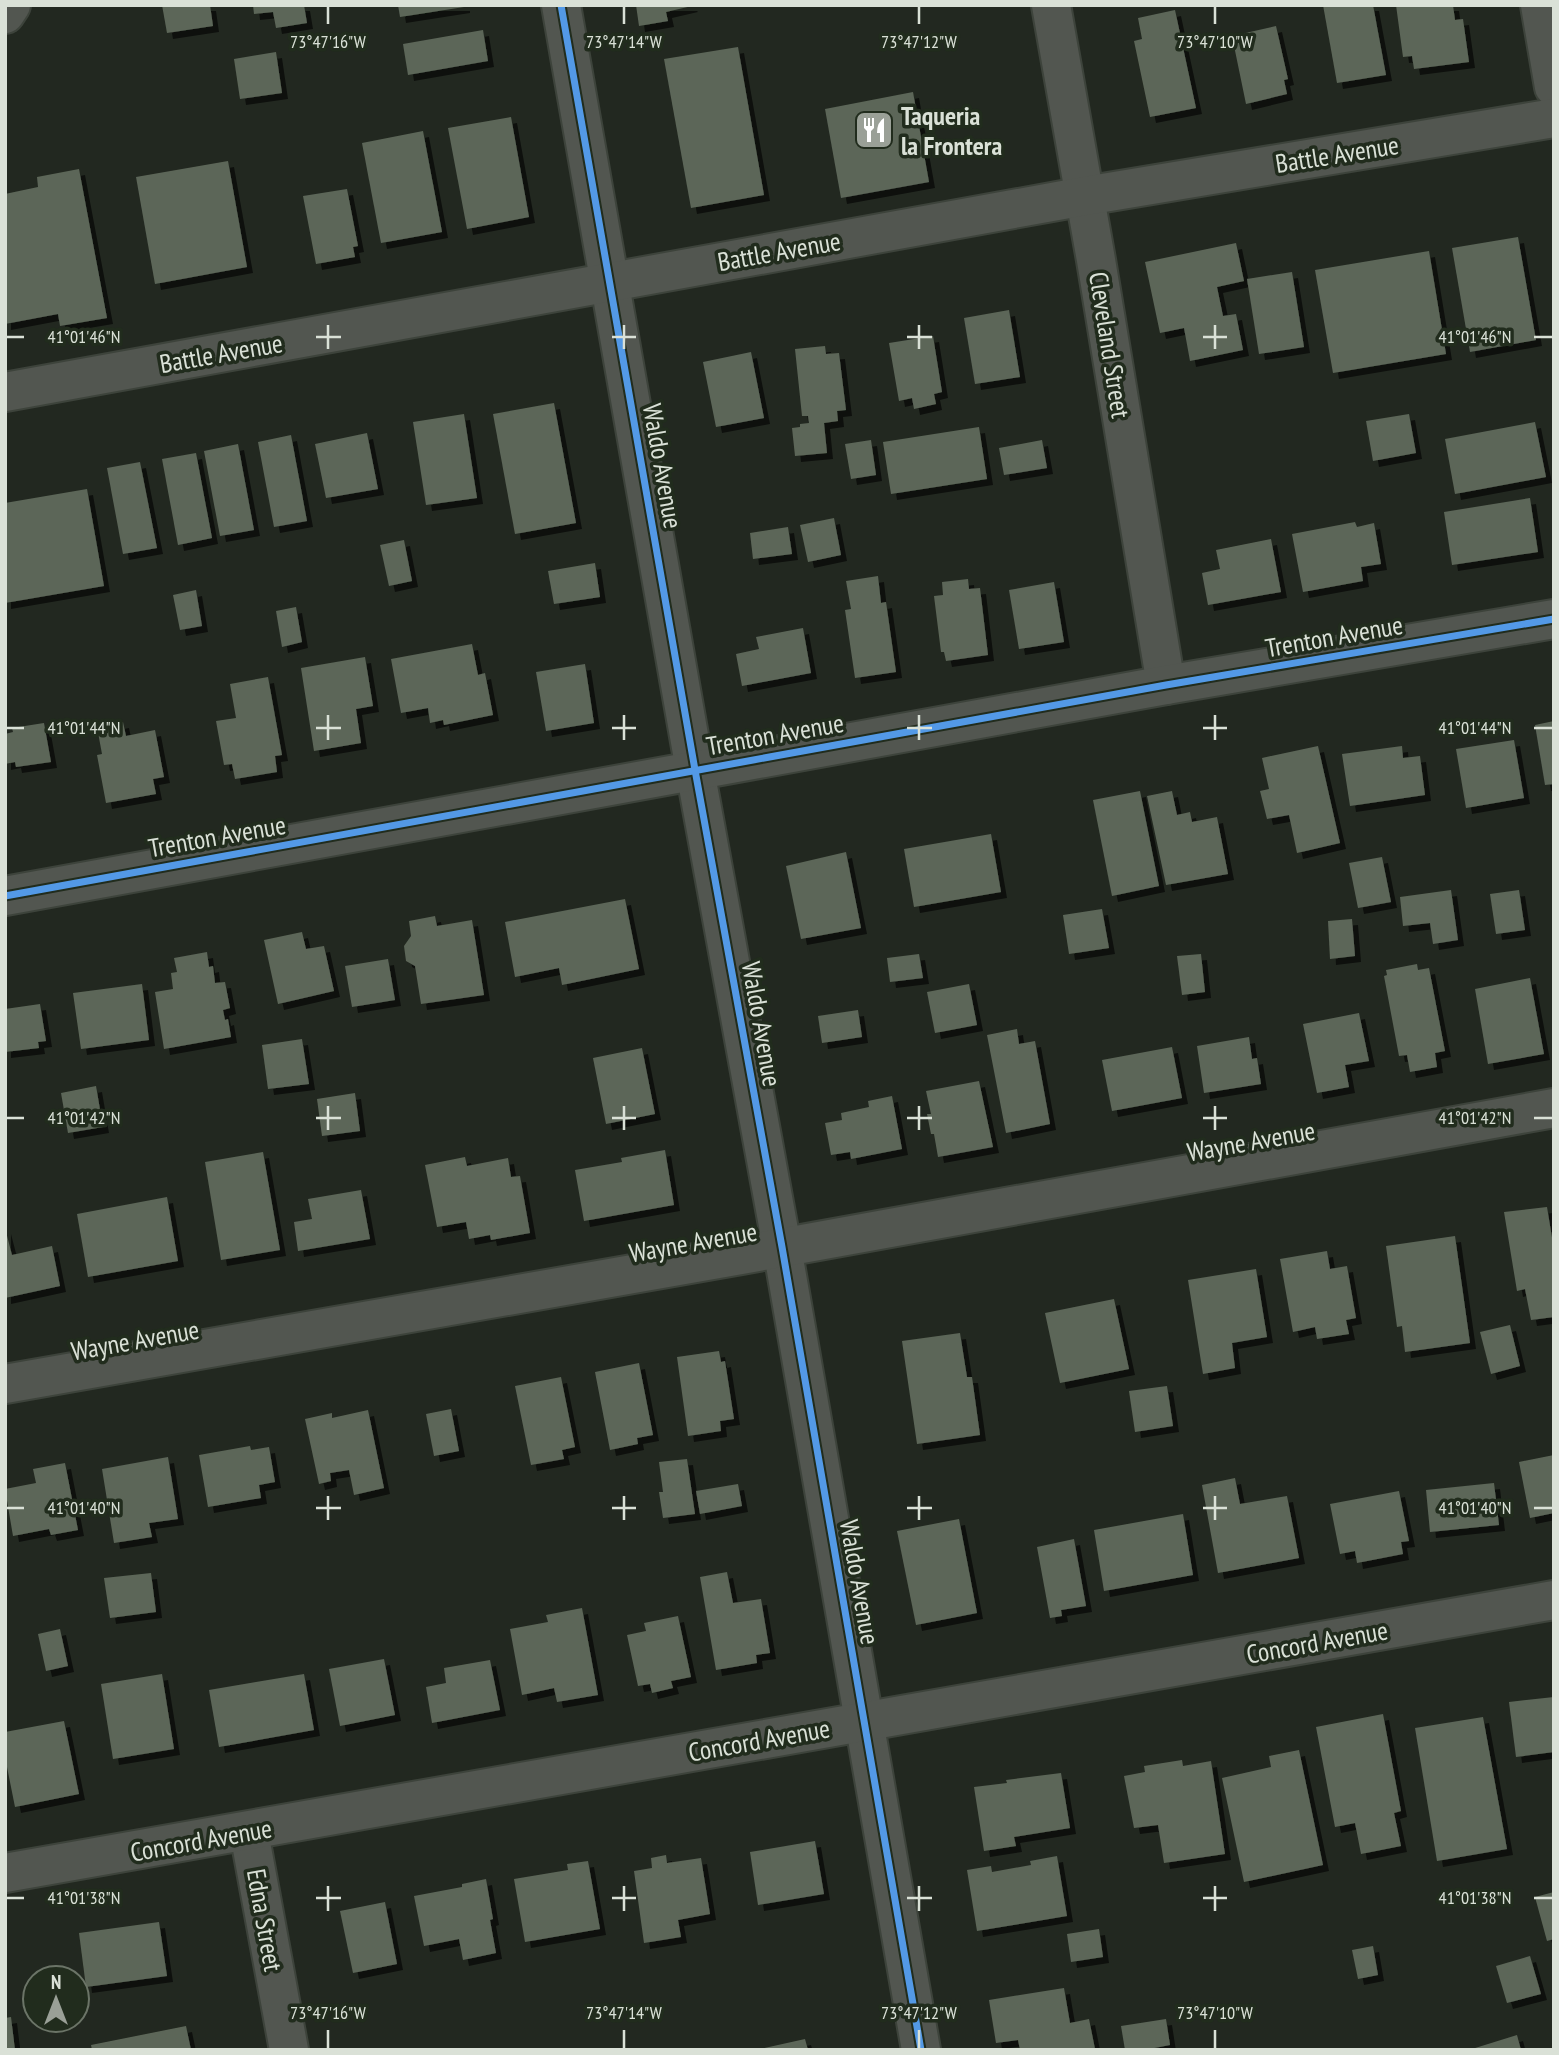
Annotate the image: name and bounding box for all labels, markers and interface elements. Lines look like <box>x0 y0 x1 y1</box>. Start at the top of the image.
text: 73°47'16"W <box>290 30 366 53</box>
text: 73°47'14"W <box>586 30 662 53</box>
text: 73°47'12"W <box>881 30 957 53</box>
text: 73°47'10"W <box>1177 30 1253 53</box>
place label: Taqueria la Frontera <box>901 99 1002 162</box>
restaurant icon: Taqueria la Frontera <box>853 109 895 151</box>
street label: Battle Avenue <box>1273 128 1401 180</box>
street label: Battle Avenue <box>715 224 843 278</box>
street label: Cleveland Street <box>1082 270 1138 420</box>
text: 41°01'46"N <box>48 325 120 348</box>
text: 41°01'46"N <box>1439 325 1511 348</box>
street label: Battle Avenue <box>157 326 285 380</box>
street label: Waldo Avenue <box>636 401 690 531</box>
street label: Trenton Avenue <box>1263 608 1405 664</box>
street label: Trenton Avenue <box>704 706 846 762</box>
text: 41°01'44"N <box>48 716 120 739</box>
text: 41°01'44"N <box>1439 716 1511 739</box>
street label: Trenton Avenue <box>146 808 288 864</box>
street label: Waldo Avenue <box>735 959 789 1089</box>
text: 41°01'42"N <box>48 1106 120 1129</box>
text: 41°01'42"N <box>1439 1106 1511 1129</box>
street label: Wayne Avenue <box>1184 1114 1318 1168</box>
street label: Wayne Avenue <box>626 1215 760 1269</box>
street label: Wayne Avenue <box>68 1313 202 1367</box>
text: 41°01'40"N <box>48 1496 120 1519</box>
text: 41°01'40"N <box>1439 1496 1511 1519</box>
street label: Waldo Avenue <box>833 1517 887 1647</box>
street label: Concord Avenue <box>1244 1613 1390 1671</box>
street label: Concord Avenue <box>686 1711 832 1769</box>
street label: Concord Avenue <box>128 1811 274 1869</box>
street label: Edna Street <box>240 1866 290 1974</box>
text: 41°01'38"N <box>48 1886 120 1909</box>
text: 41°01'38"N <box>1439 1886 1511 1909</box>
north arrow <box>21 1964 91 2034</box>
text: N <box>51 1970 61 1994</box>
text: 73°47'16"W <box>290 2001 366 2024</box>
text: 73°47'14"W <box>586 2001 662 2024</box>
text: 73°47'12"W <box>881 2001 957 2024</box>
text: 73°47'10"W <box>1177 2001 1253 2024</box>

